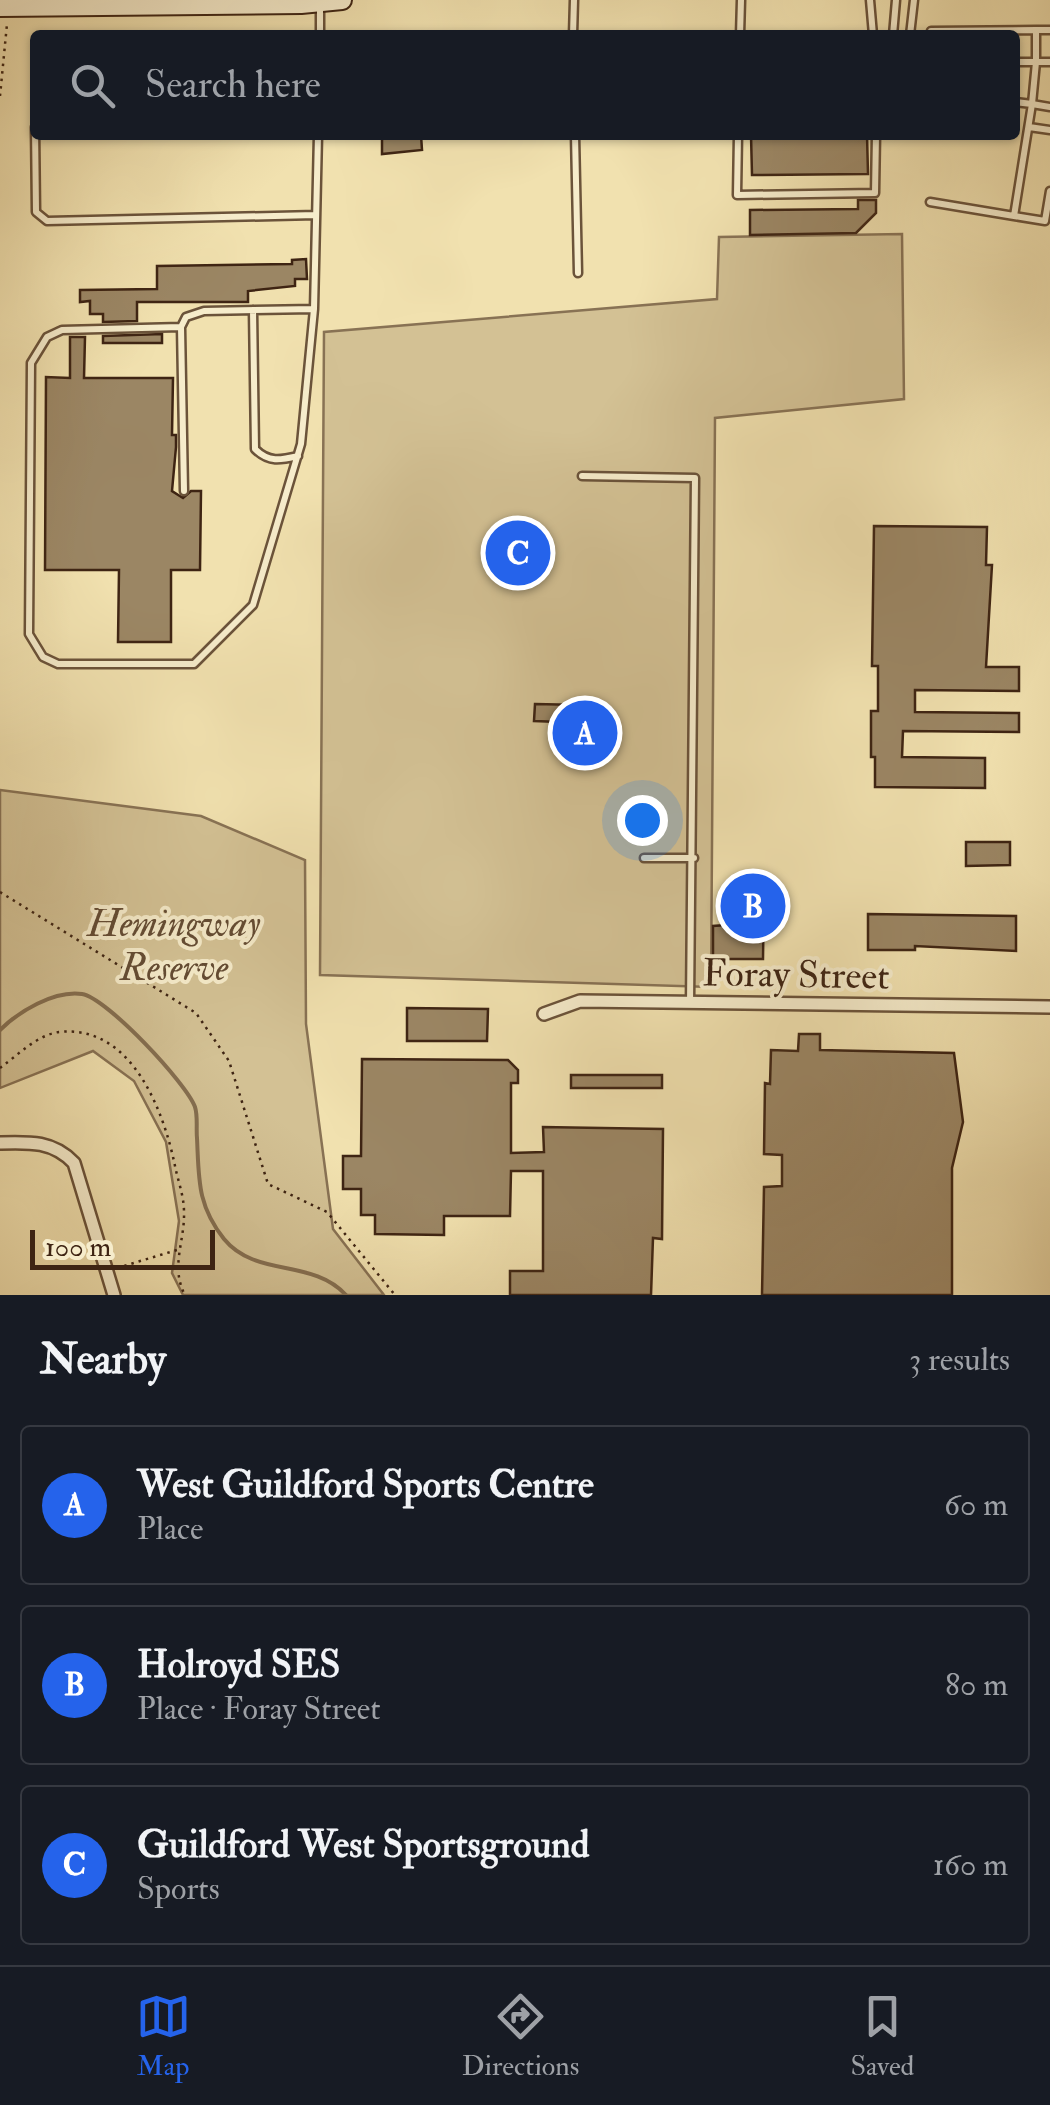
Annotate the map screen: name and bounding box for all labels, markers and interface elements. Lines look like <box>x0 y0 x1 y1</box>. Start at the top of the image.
search box <box>30 30 1020 140</box>
icon: search <box>65 58 120 113</box>
text: Search here <box>145 61 321 109</box>
pin: C <box>486 516 550 590</box>
pin: A <box>552 696 618 770</box>
your location <box>617 795 668 846</box>
pin: B <box>720 868 786 944</box>
park label: Hemingway Reserve <box>86 900 260 992</box>
street label: Foray Street <box>702 949 890 1001</box>
scale bar <box>30 1225 215 1270</box>
text: 100 m <box>45 1230 111 1265</box>
text: Nearby <box>40 1334 166 1386</box>
text: 3 results <box>909 1340 1010 1380</box>
text: West Guildford Sports Centre <box>137 1461 594 1509</box>
text: A <box>64 1485 85 1525</box>
text: 60 m <box>944 1485 1008 1525</box>
text: Place <box>137 1509 203 1549</box>
text: Holroyd SES <box>137 1641 340 1689</box>
text: B <box>64 1665 85 1705</box>
text: 80 m <box>945 1665 1008 1705</box>
text: Place · Foray Street <box>137 1689 381 1729</box>
text: Guildford West Sportsground <box>137 1821 590 1869</box>
text: C <box>63 1845 86 1885</box>
text: 160 m <box>933 1845 1008 1885</box>
text: Sports <box>137 1869 220 1909</box>
tab: Map <box>136 1989 191 2084</box>
tab: Directions <box>462 1989 579 2084</box>
tab: Saved <box>850 1989 914 2084</box>

